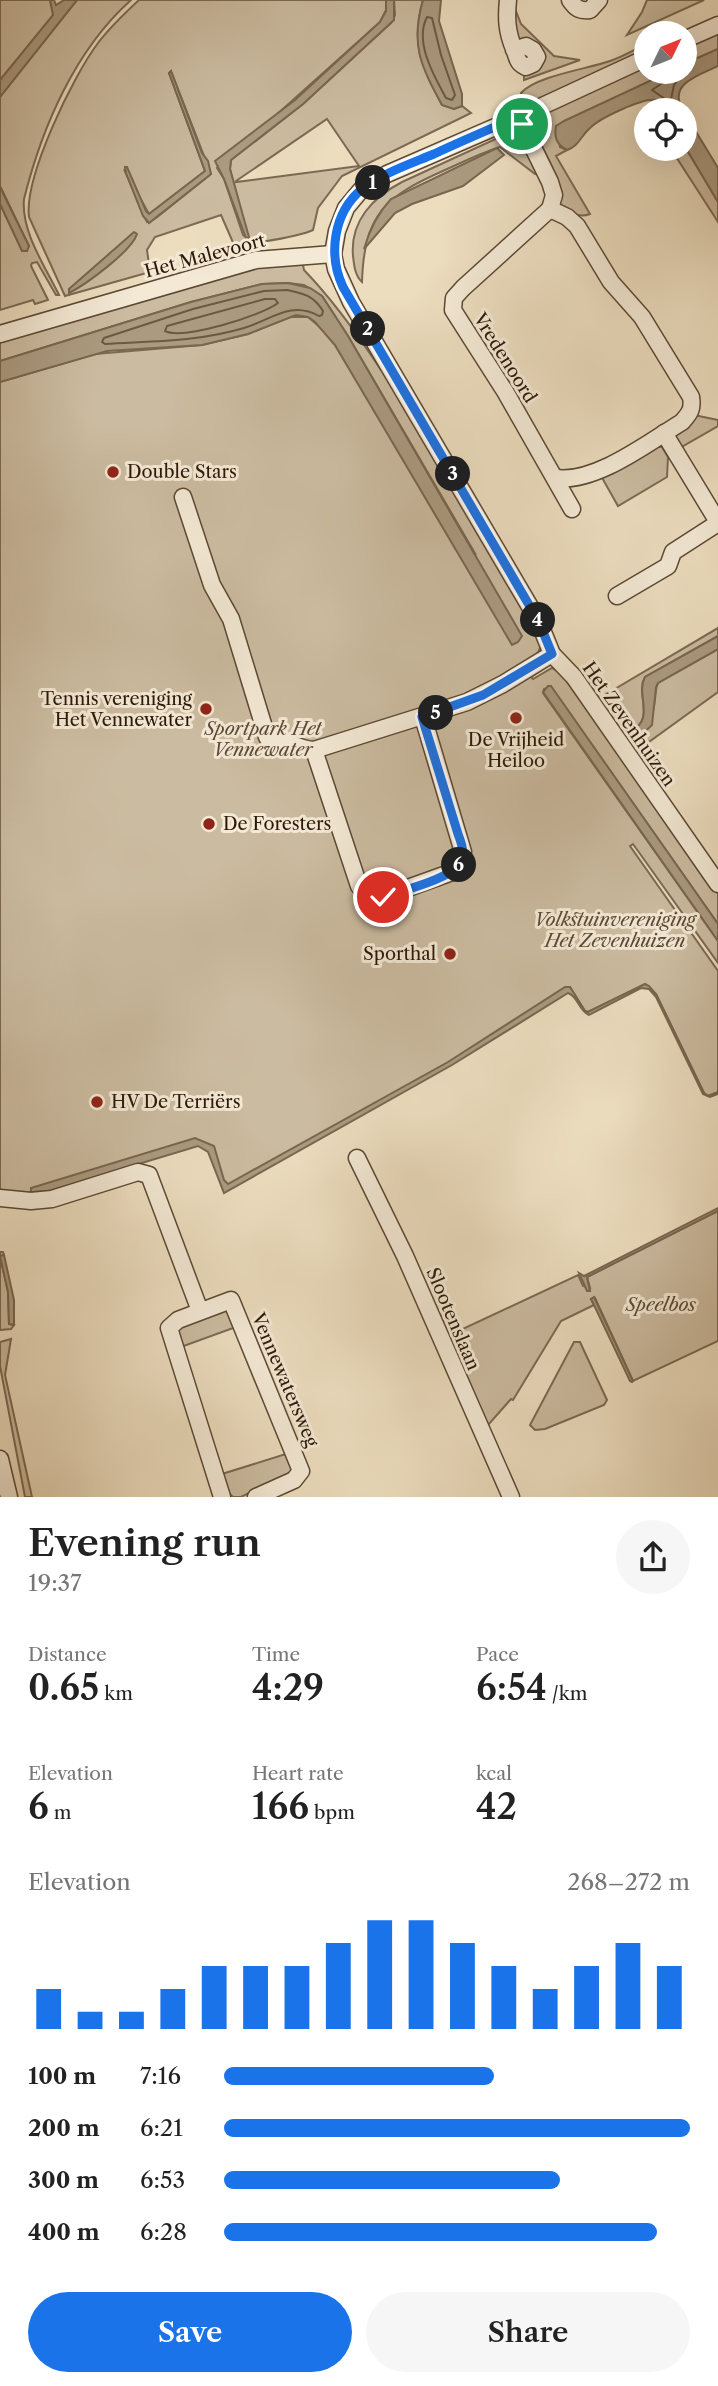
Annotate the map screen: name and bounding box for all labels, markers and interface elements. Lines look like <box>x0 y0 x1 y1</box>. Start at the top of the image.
north arrow <box>634 21 696 84</box>
map controls <box>634 21 697 161</box>
pin <box>492 94 552 154</box>
button: locate <box>634 98 697 161</box>
icon: arrive <box>503 105 541 143</box>
pin: 1 <box>356 166 390 200</box>
text: 1 <box>368 171 377 194</box>
street label: Het Malevoort <box>142 229 268 283</box>
street label: Vredenoord <box>468 308 541 407</box>
pin: 2 <box>350 312 386 346</box>
text: 2 <box>362 317 373 340</box>
pin: 3 <box>435 456 470 491</box>
place label: Double Stars <box>127 461 237 483</box>
text: 3 <box>447 462 458 485</box>
marker: Double Stars <box>105 464 121 480</box>
pin: 4 <box>520 602 556 638</box>
text: 4 <box>532 608 543 631</box>
street label: Het Zevenhuizen <box>578 657 680 791</box>
place label: Tennis vereniging Het Vennewater <box>41 688 193 731</box>
pin: 5 <box>418 696 453 730</box>
marker: Tennis vereniging Het Vennewater <box>198 701 214 717</box>
text: 5 <box>430 701 441 724</box>
marker: De Vrijheid Heiloo <box>508 710 524 726</box>
park label: Sportpark Het Vennewater <box>204 718 323 761</box>
place label: De Vrijheid Heiloo <box>468 729 564 772</box>
place label: De Foresters <box>223 813 331 835</box>
marker: De Foresters <box>201 816 217 832</box>
pin: 6 <box>442 848 476 882</box>
text: 6 <box>453 853 464 876</box>
pin <box>353 867 413 927</box>
icon: check <box>364 878 402 916</box>
park label: Volkstuinvereniging Het Zevenhuizen <box>534 909 698 952</box>
place label: Sporthal <box>363 943 436 965</box>
marker: Sporthal <box>442 946 458 962</box>
place label: HV De Terriërs <box>111 1091 240 1113</box>
marker: HV De Terriërs <box>89 1094 105 1110</box>
street label: Slootenslaan <box>422 1264 484 1374</box>
park label: Speelbos <box>625 1294 696 1316</box>
street label: Vennewatersweg <box>246 1309 323 1451</box>
text: Evening run <box>28 1519 261 1566</box>
button: share <box>616 1520 690 1594</box>
text: 19:37 <box>28 1569 82 1597</box>
text: Distance <box>28 1643 107 1666</box>
text: Time <box>252 1643 300 1666</box>
text: Pace <box>476 1643 519 1666</box>
text: 0.65 <box>28 1666 99 1709</box>
text: 4:29 <box>252 1666 324 1709</box>
text: 6:54 <box>476 1666 547 1709</box>
text: km <box>99 1682 133 1705</box>
text: /km <box>547 1682 587 1705</box>
text: Elevation <box>28 1762 113 1785</box>
text: Heart rate <box>252 1762 344 1785</box>
text: kcal <box>476 1762 512 1785</box>
text: 6 <box>28 1785 49 1828</box>
text: 166 <box>252 1785 309 1828</box>
text: 42 <box>476 1785 517 1828</box>
text: m <box>49 1801 72 1824</box>
text: bpm <box>309 1801 355 1824</box>
text: Elevation <box>28 1868 131 1896</box>
text: 268–272 m <box>567 1868 690 1896</box>
text: 100 m <box>28 2062 96 2090</box>
text: 7:16 <box>140 2062 181 2090</box>
text: 200 m <box>28 2114 100 2142</box>
text: 6:21 <box>140 2114 183 2142</box>
text: 300 m <box>28 2166 99 2194</box>
text: 6:53 <box>140 2166 185 2194</box>
text: 400 m <box>28 2218 100 2246</box>
text: 6:28 <box>140 2218 187 2246</box>
button: Save <box>28 2292 352 2372</box>
button: Share <box>366 2292 690 2372</box>

